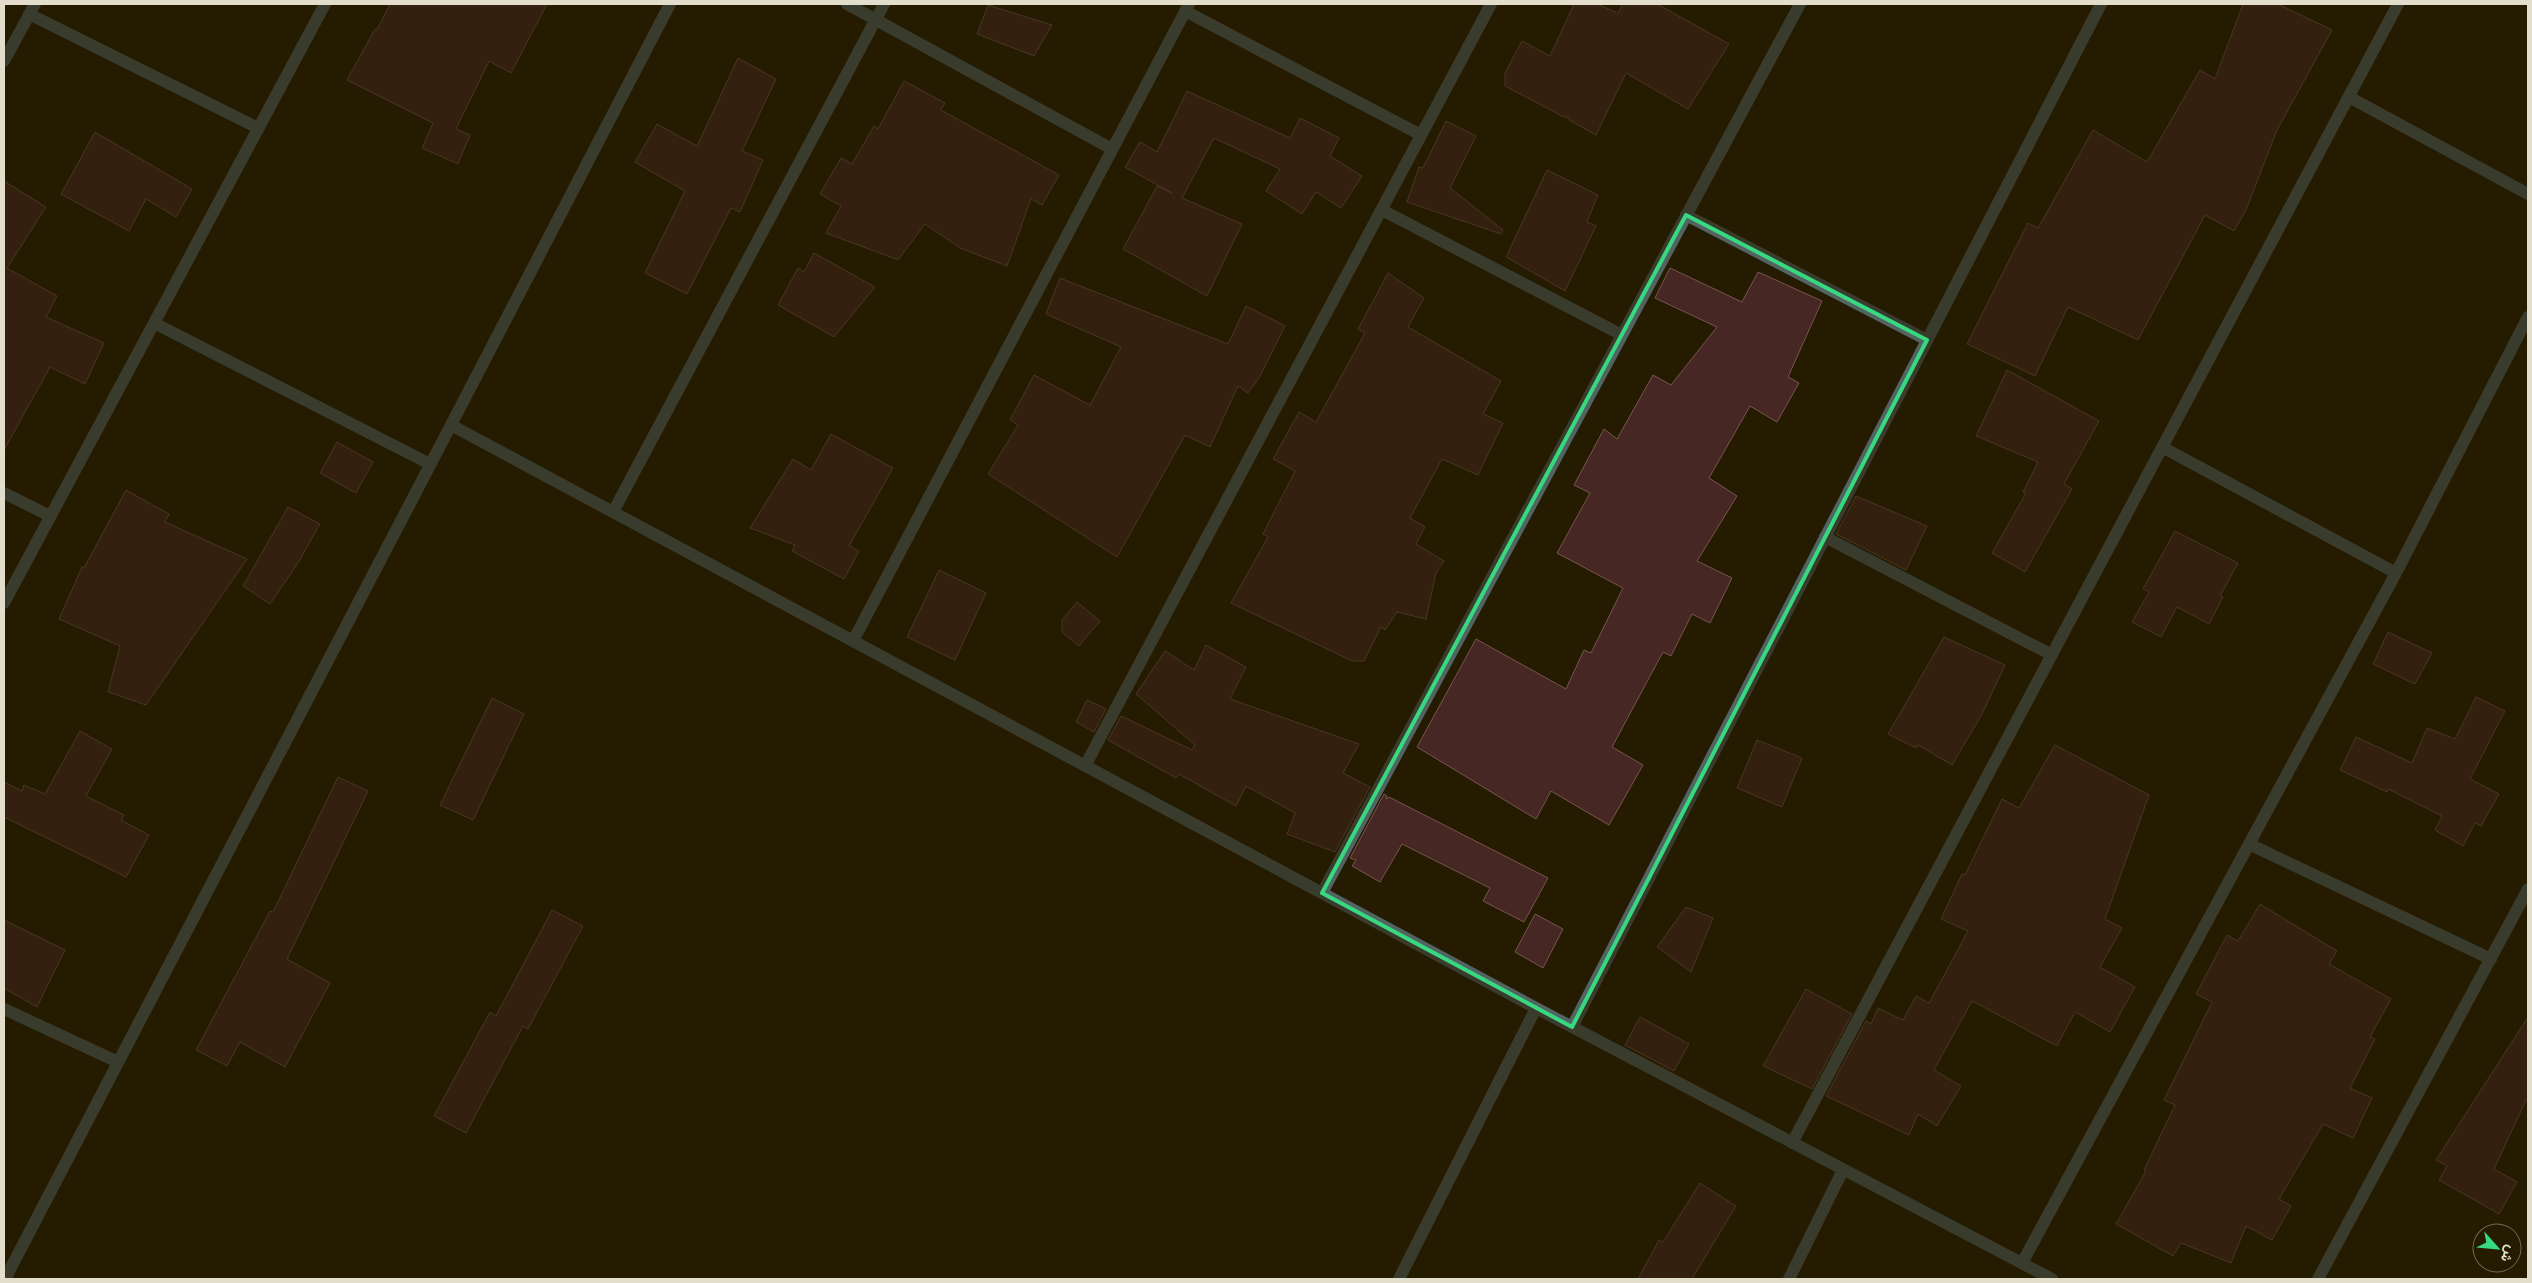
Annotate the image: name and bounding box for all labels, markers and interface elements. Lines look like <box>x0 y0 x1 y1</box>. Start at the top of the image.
north arrow <box>2472 1223 2522 1273</box>
text: ش <box>2497 1242 2521 1266</box>

